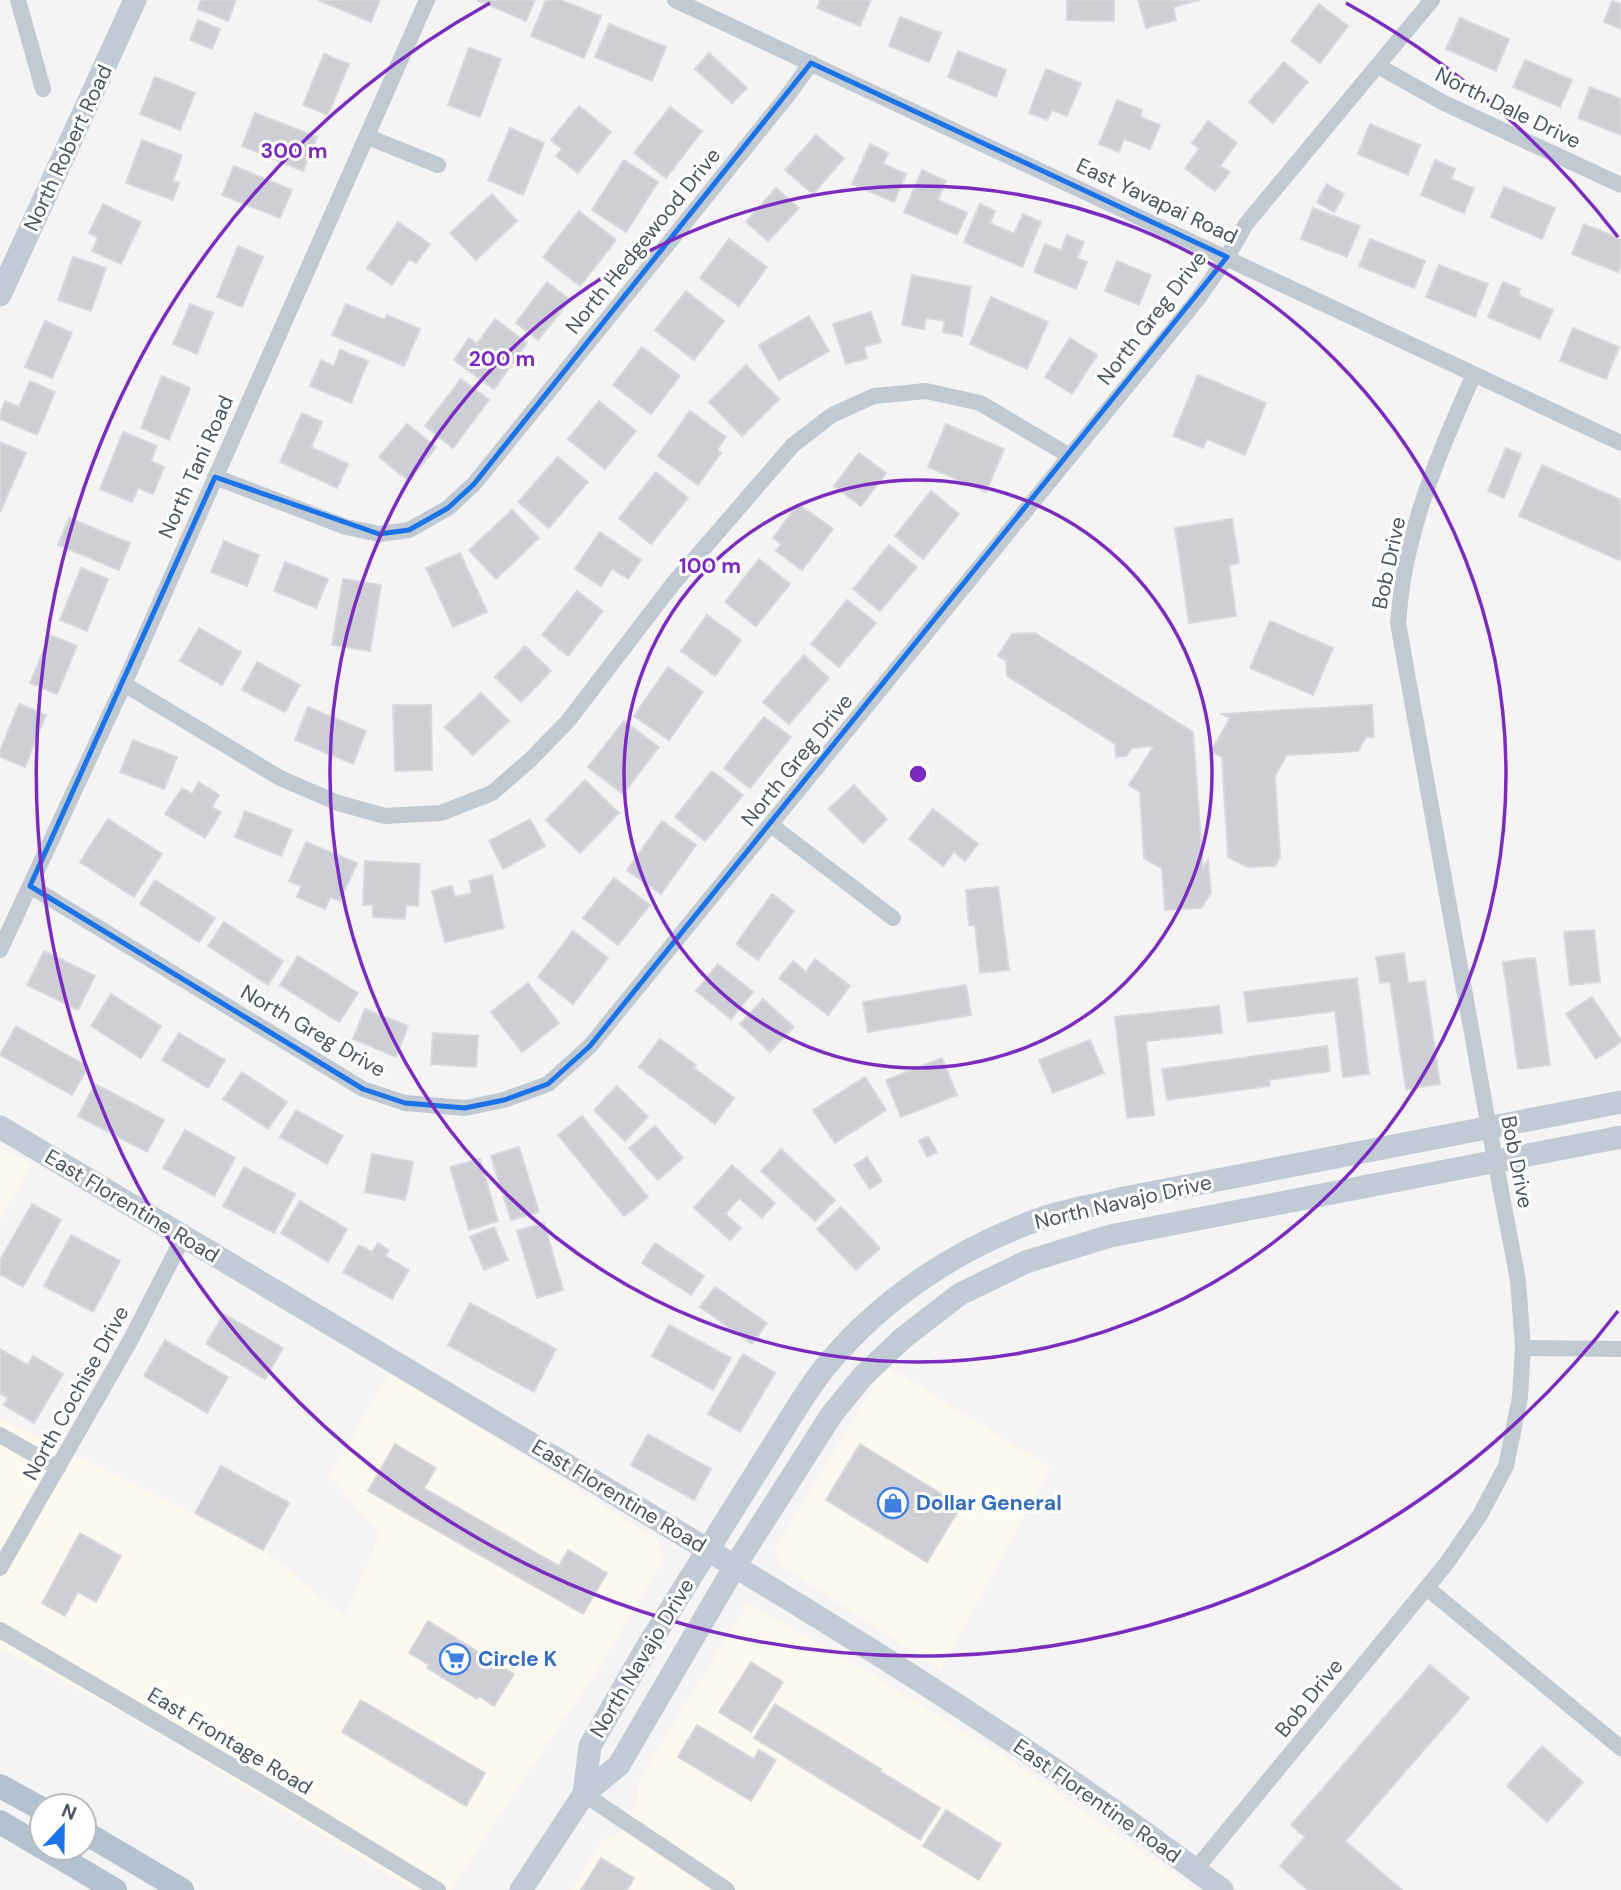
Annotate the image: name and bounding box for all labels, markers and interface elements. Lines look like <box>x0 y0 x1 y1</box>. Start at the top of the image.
street label: North Robert Road <box>17 60 119 236</box>
street label: North Dale Drive <box>1431 61 1585 155</box>
text: 300 m <box>261 137 327 165</box>
street label: North Hedgewood Drive <box>559 142 727 340</box>
street label: East Yavapai Road <box>1072 151 1242 251</box>
street label: North Greg Drive <box>1091 245 1213 391</box>
text: 200 m <box>469 345 535 373</box>
street label: North Tani Road <box>152 391 240 543</box>
street label: Bob Drive <box>1366 514 1412 612</box>
text: 100 m <box>679 552 741 580</box>
street label: North Greg Drive <box>735 688 859 832</box>
centre of rings <box>906 762 930 786</box>
street label: North Greg Drive <box>236 978 391 1084</box>
street label: Bob Drive <box>1494 1113 1540 1211</box>
street label: East Florentine Road <box>40 1143 224 1269</box>
street label: North Navajo Drive <box>1032 1168 1214 1236</box>
street label: North Cochise Drive <box>16 1301 136 1485</box>
street label: East Florentine Road <box>527 1433 711 1559</box>
shop icon: Dollar General <box>876 1486 910 1520</box>
place label: Dollar General <box>916 1489 1062 1517</box>
street label: North Navajo Drive <box>583 1573 701 1743</box>
supermarket icon: Circle K <box>438 1642 472 1676</box>
place label: Circle K <box>478 1645 558 1673</box>
street label: Bob Drive <box>1269 1653 1349 1743</box>
street label: East Frontage Road <box>142 1681 318 1801</box>
street label: East Florentine Road <box>1008 1733 1186 1869</box>
north arrow <box>28 1792 98 1862</box>
text: N <box>58 1798 80 1826</box>

